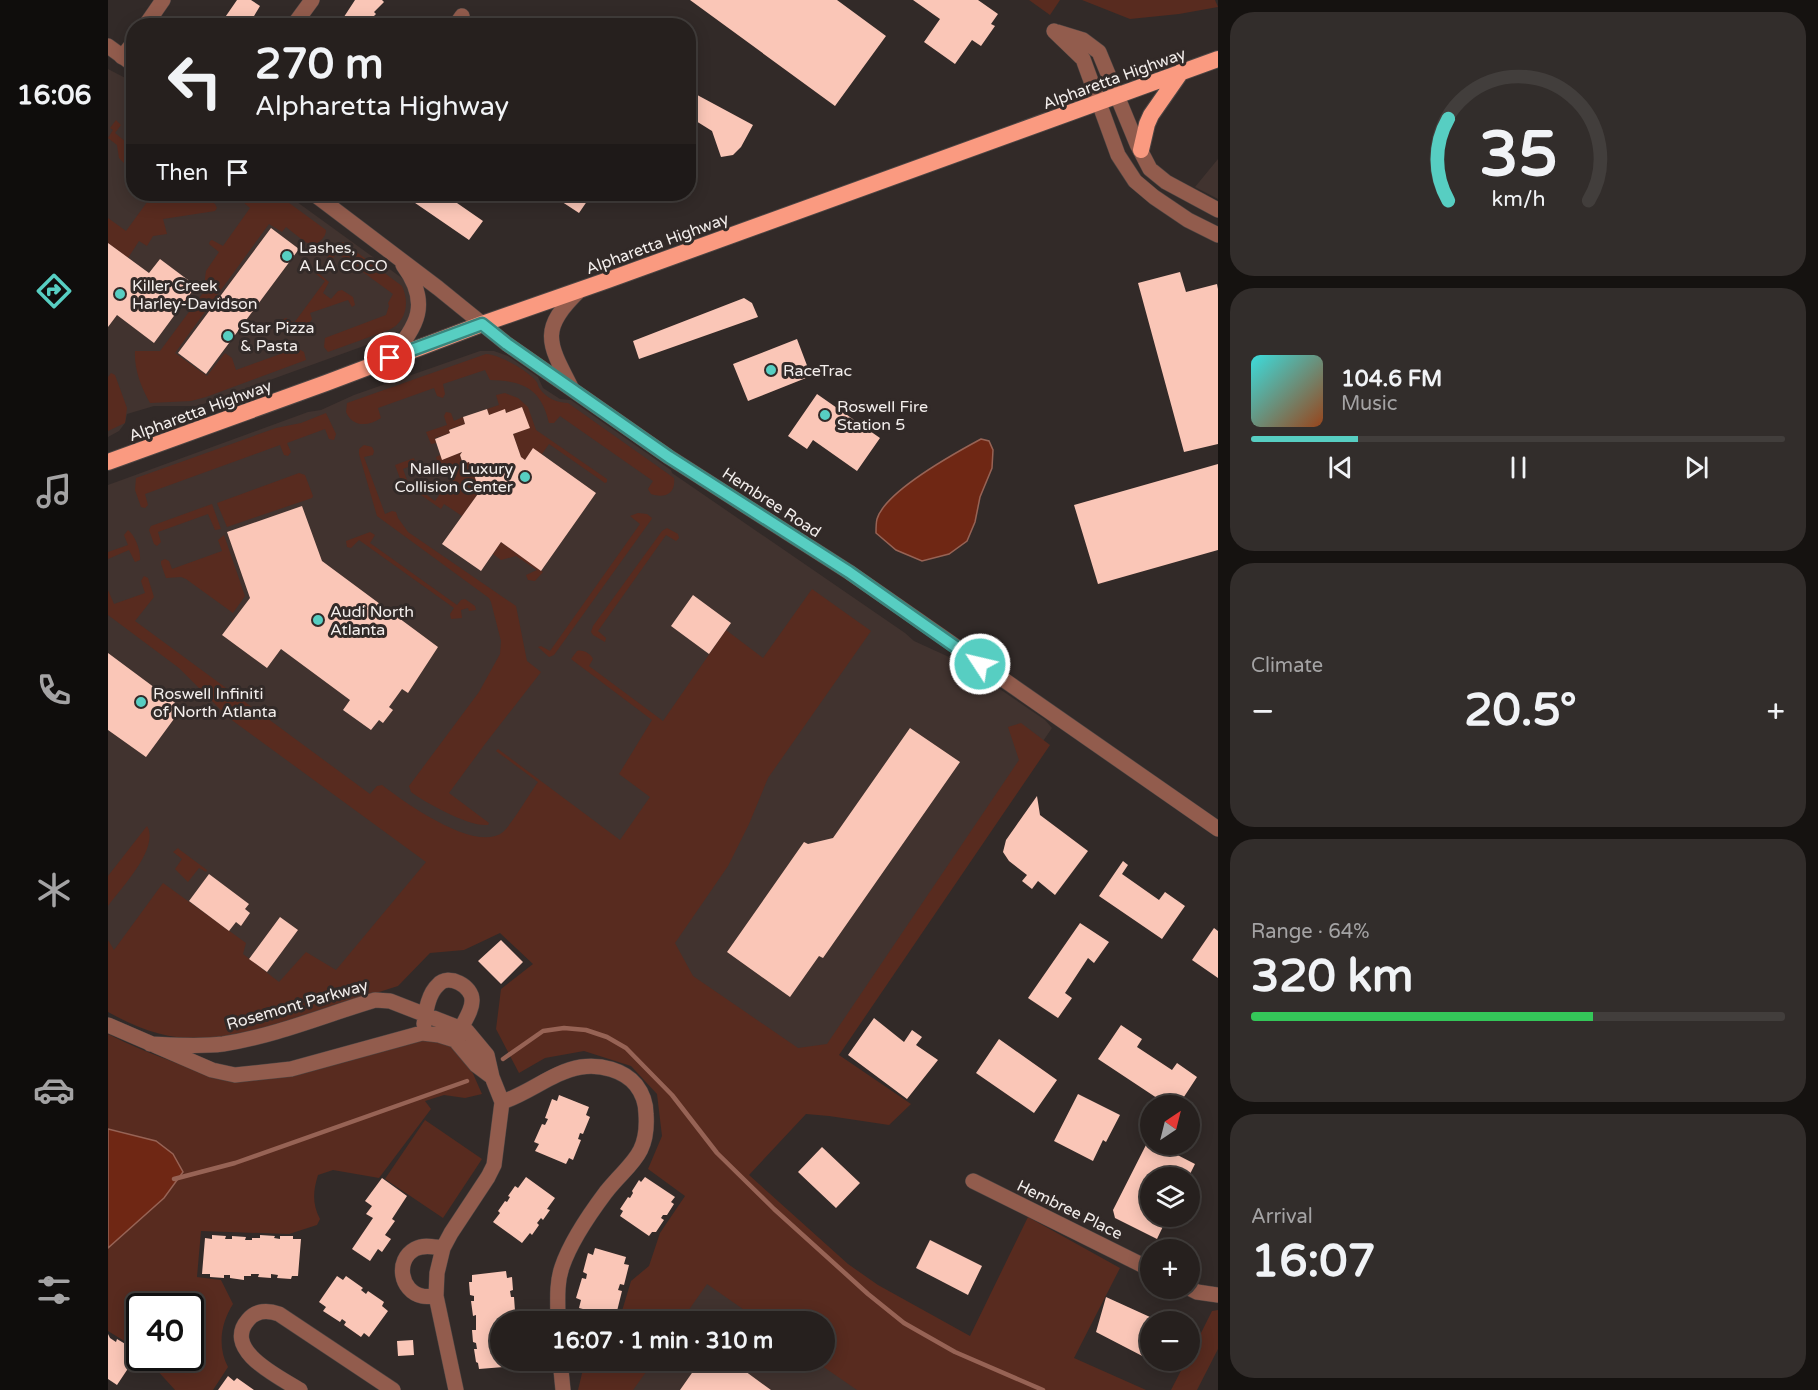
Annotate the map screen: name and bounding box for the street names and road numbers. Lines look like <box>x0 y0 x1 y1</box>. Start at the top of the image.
street label: Alpharetta Highway <box>1040 44 1189 114</box>
street label: Alpharetta Highway <box>583 209 732 279</box>
street label: Alpharetta Highway <box>126 376 275 446</box>
street label: Hembree Road <box>718 463 825 542</box>
street label: Rosemont Parkway <box>224 975 371 1035</box>
street label: Hembree Place <box>1013 1176 1126 1244</box>

